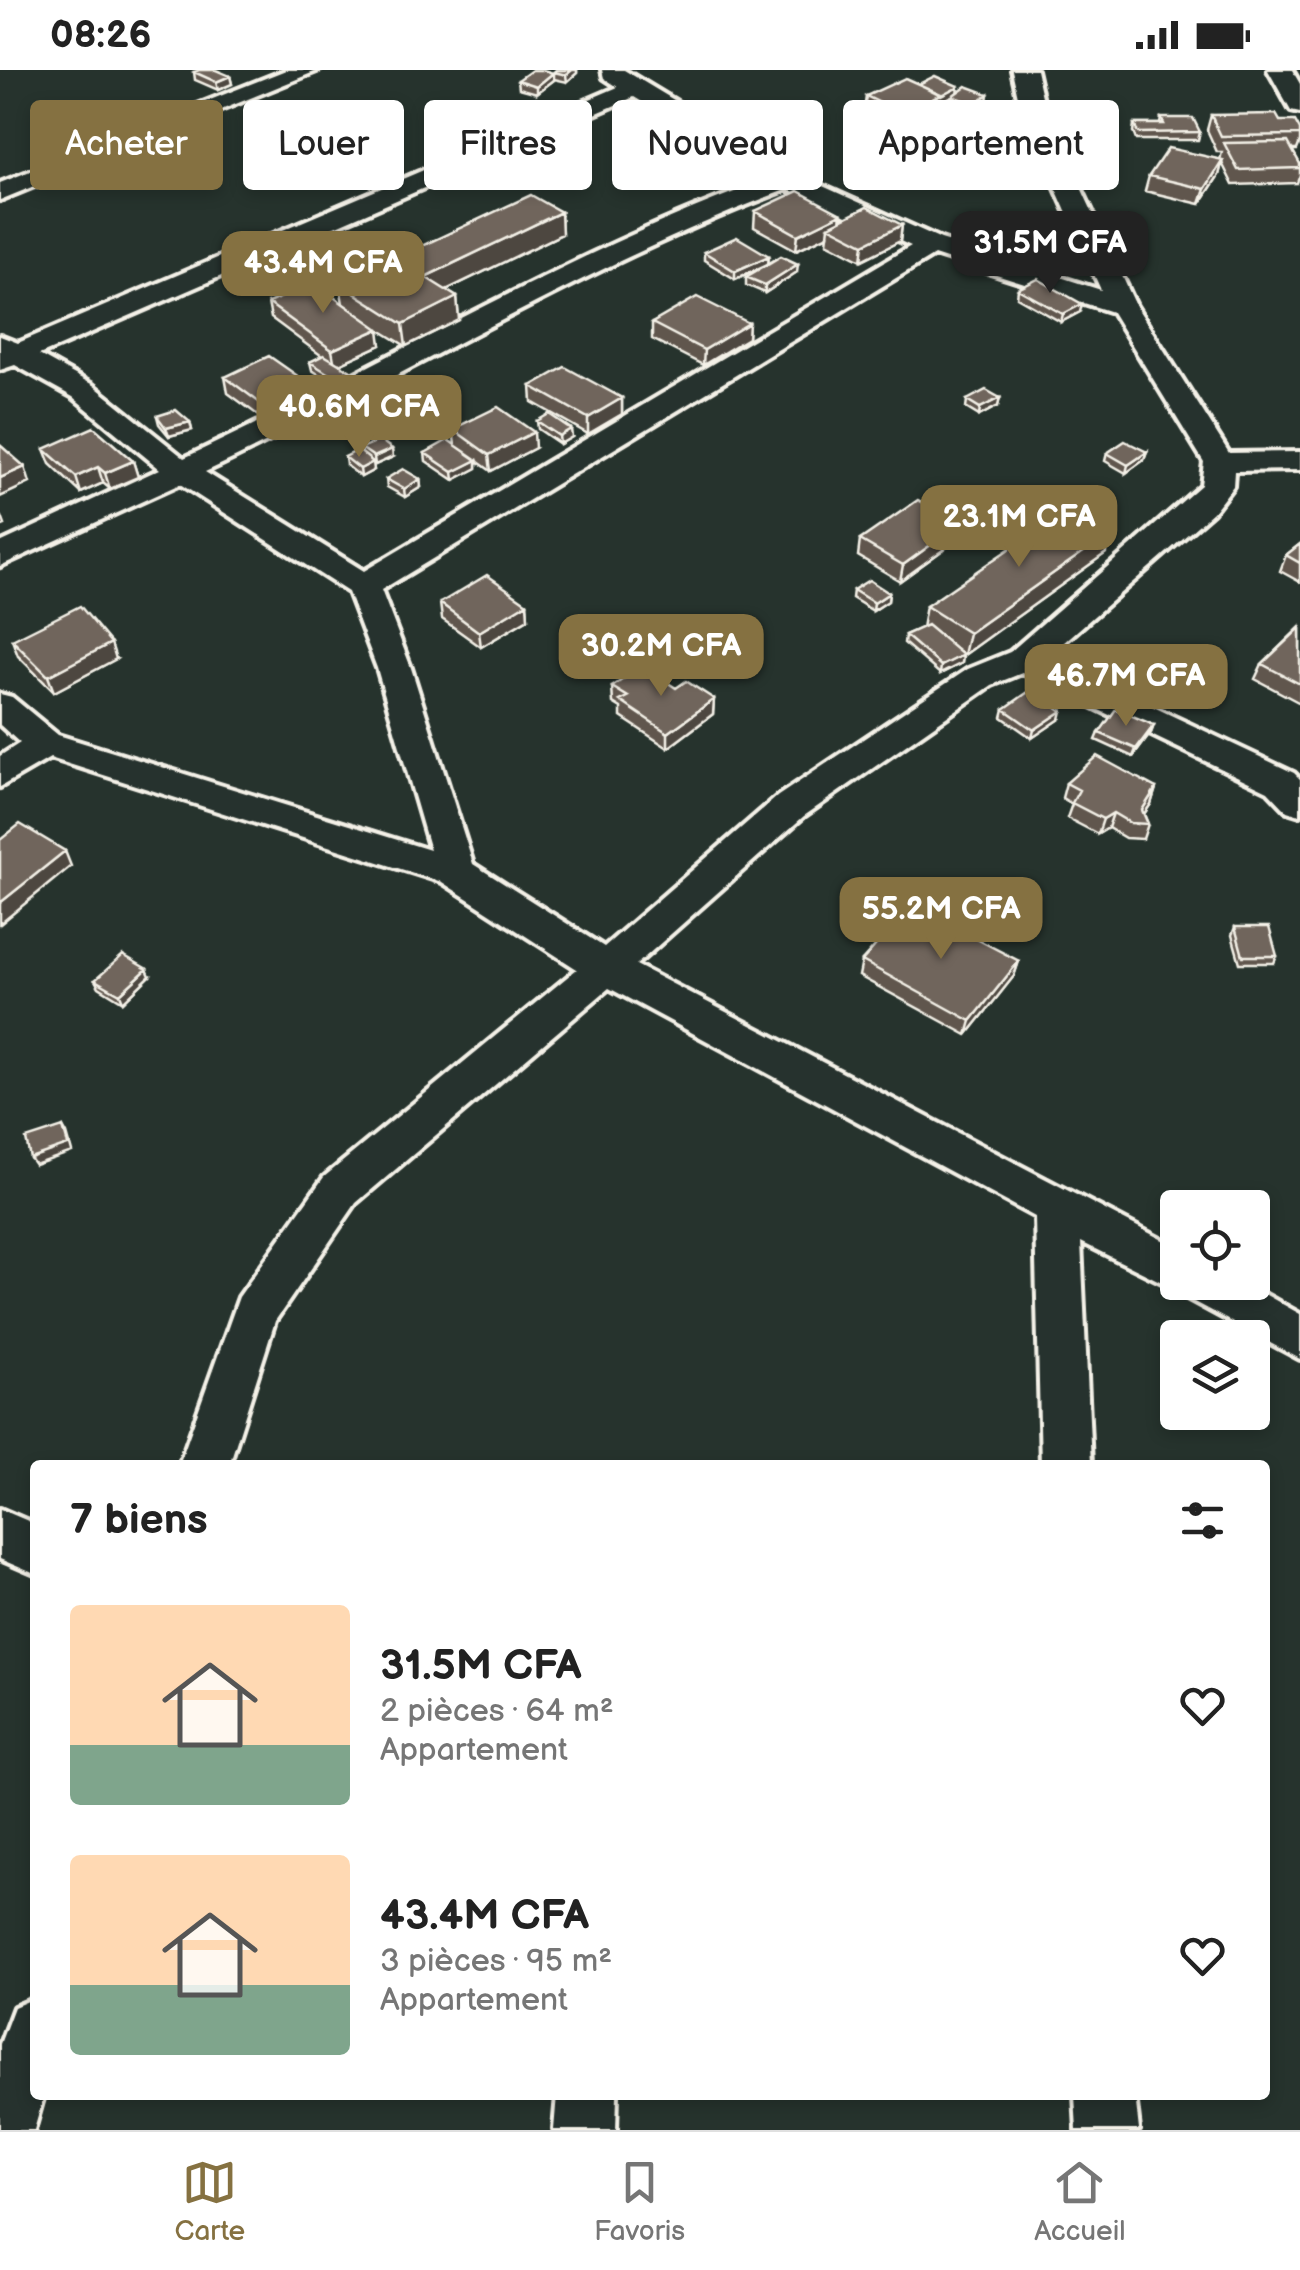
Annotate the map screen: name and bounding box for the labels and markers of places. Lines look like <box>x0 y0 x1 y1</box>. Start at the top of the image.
pin: 31.5M CFA <box>936 211 1164 296</box>
pin: 43.4M CFA <box>209 231 437 316</box>
pin: 40.6M CFA <box>245 375 473 460</box>
pin: 23.1M CFA <box>905 485 1133 570</box>
pin: 30.2M CFA <box>547 614 775 699</box>
pin: 46.7M CFA <box>1012 644 1240 729</box>
pin: 55.2M CFA <box>827 877 1055 962</box>

